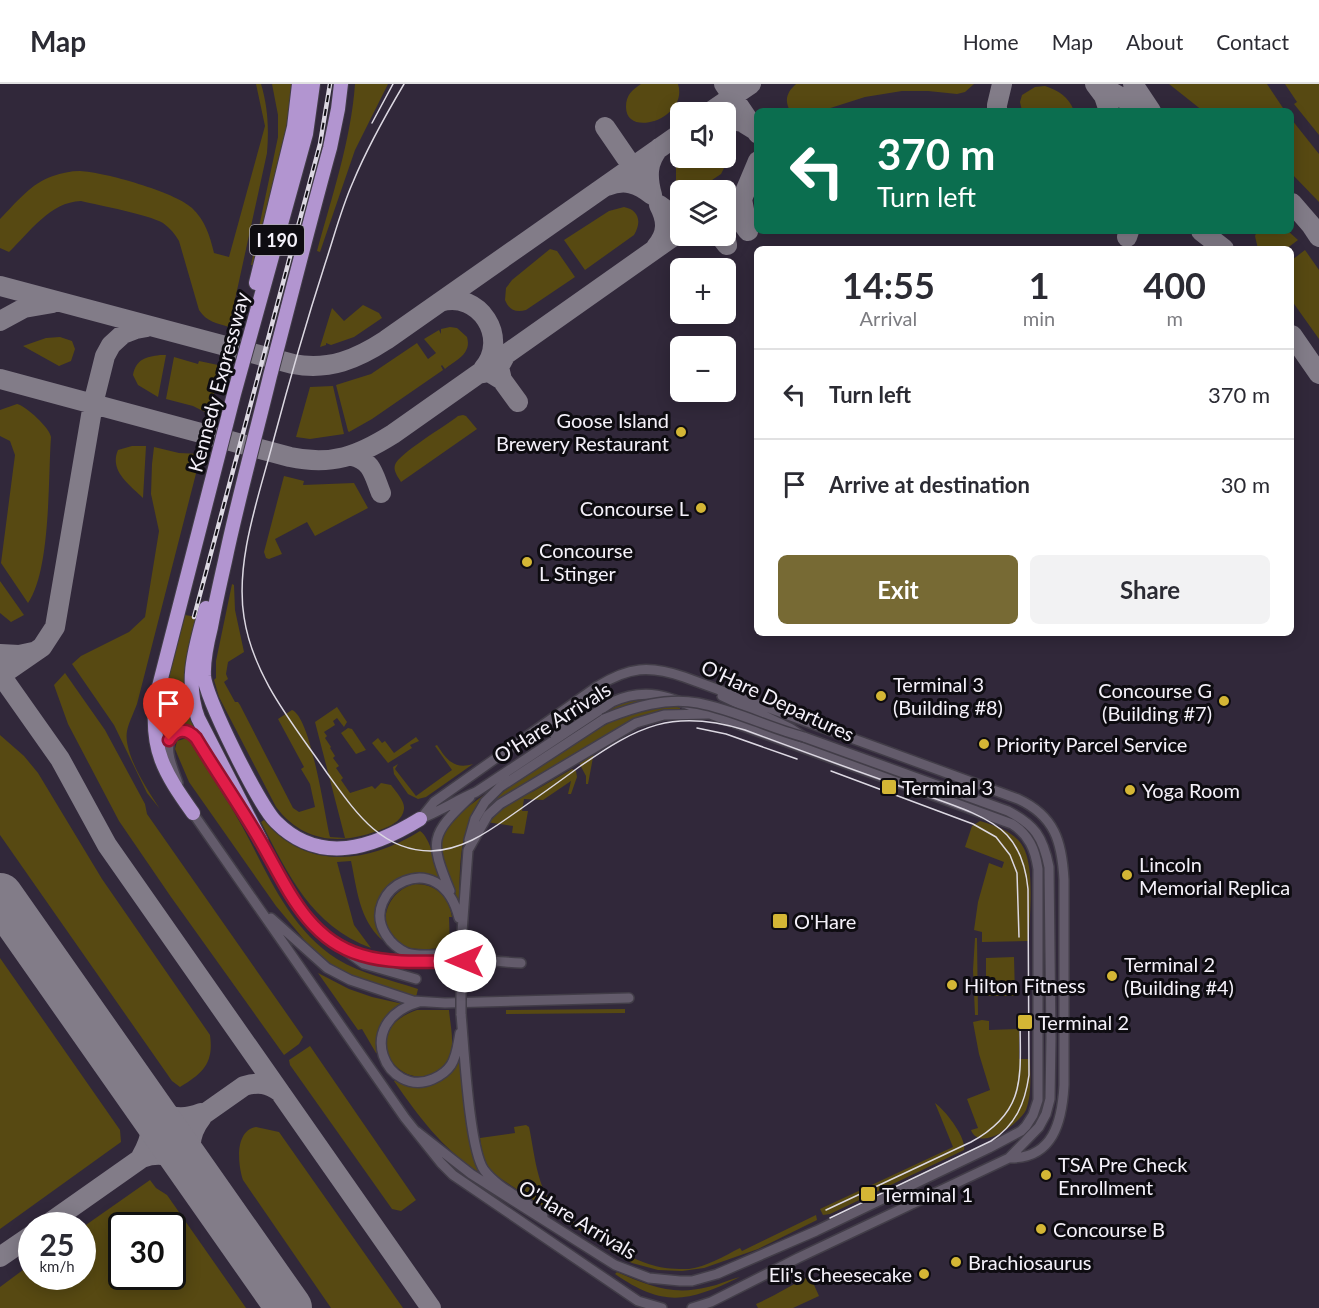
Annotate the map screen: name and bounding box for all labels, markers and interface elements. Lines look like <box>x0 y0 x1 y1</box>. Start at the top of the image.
text: Map <box>30 24 86 58</box>
text: Home <box>963 29 1019 54</box>
text: Map <box>1052 29 1093 54</box>
text: About <box>1126 29 1183 54</box>
text: Contact <box>1216 29 1289 54</box>
map controls <box>670 102 736 402</box>
button: sound <box>670 102 736 168</box>
text: 370 m <box>877 129 995 179</box>
icon: left <box>778 132 856 210</box>
button: layers <box>670 180 736 246</box>
text: Turn left <box>877 180 976 213</box>
road number: I 190 <box>250 225 304 255</box>
button: + <box>670 258 736 324</box>
text: 14:55 <box>842 263 935 307</box>
text: 1 <box>1029 263 1050 307</box>
text: 400 <box>1143 263 1206 307</box>
street label: Kennedy Expressway <box>182 289 254 475</box>
text: Arrival <box>860 306 917 330</box>
text: min <box>1023 306 1055 330</box>
text: m <box>1166 306 1183 330</box>
button: − <box>670 336 736 402</box>
icon: left <box>778 378 811 411</box>
text: Turn left <box>829 381 911 408</box>
text: 370 m <box>1208 381 1270 408</box>
place label: Goose Island Brewery Restaurant <box>496 408 669 455</box>
marker: Goose Island Brewery Restaurant <box>674 425 688 439</box>
icon: arrive <box>778 468 811 501</box>
text: Arrive at destination <box>829 471 1030 498</box>
text: 30 m <box>1221 471 1270 498</box>
place label: Concourse L <box>580 496 689 520</box>
marker: Concourse L <box>694 501 708 515</box>
place label: Concourse L Stinger <box>539 538 633 585</box>
marker: Concourse L Stinger <box>520 555 534 569</box>
button: Exit <box>778 555 1018 624</box>
button: Share <box>1030 555 1270 624</box>
street label: O'Hare Departures <box>698 654 858 746</box>
place label: Terminal 3 (Building #8) <box>893 672 1003 719</box>
street label: O'Hare Arrivals <box>489 677 615 767</box>
pin <box>143 678 194 740</box>
place label: Concourse G (Building #7) <box>1098 678 1212 725</box>
icon: arrive <box>152 687 185 720</box>
marker: Terminal 3 (Building #8) <box>874 689 888 703</box>
marker: Concourse G (Building #7) <box>1217 694 1231 708</box>
place label: Priority Parcel Service <box>996 732 1187 756</box>
marker: Priority Parcel Service <box>977 737 991 751</box>
place label: Terminal 3 <box>902 775 993 799</box>
marker: Terminal 3 <box>880 778 898 796</box>
place label: Yoga Room <box>1142 778 1240 802</box>
marker: Yoga Room <box>1123 783 1137 797</box>
place label: Lincoln Memorial Replica <box>1139 852 1290 899</box>
marker: Lincoln Memorial Replica <box>1120 868 1134 882</box>
place label: O'Hare <box>794 909 856 933</box>
marker: O'Hare <box>771 912 789 930</box>
position arrow <box>433 929 497 993</box>
place label: Terminal 2 (Building #4) <box>1124 952 1234 999</box>
marker: Terminal 2 (Building #4) <box>1105 969 1119 983</box>
place label: Hilton Fitness <box>964 973 1086 997</box>
marker: Hilton Fitness <box>945 978 959 992</box>
place label: Terminal 2 <box>1038 1010 1129 1034</box>
marker: Terminal 2 <box>1016 1013 1034 1031</box>
place label: TSA Pre Check Enrollment <box>1058 1152 1188 1199</box>
marker: TSA Pre Check Enrollment <box>1039 1168 1053 1182</box>
street label: O'Hare Arrivals <box>515 1174 641 1264</box>
place label: Terminal 1 <box>882 1182 973 1206</box>
marker: Terminal 1 <box>859 1185 877 1203</box>
speed limit sign: 30 <box>108 1212 186 1290</box>
place label: Concourse B <box>1053 1217 1165 1241</box>
marker: Concourse B <box>1034 1222 1048 1236</box>
text: 25 <box>40 1226 74 1262</box>
place label: Brachiosaurus <box>968 1250 1091 1274</box>
marker: Brachiosaurus <box>949 1255 963 1269</box>
text: km/h <box>39 1257 75 1275</box>
place label: Eli's Cheesecake <box>769 1262 912 1286</box>
marker: Eli's Cheesecake <box>917 1267 931 1281</box>

